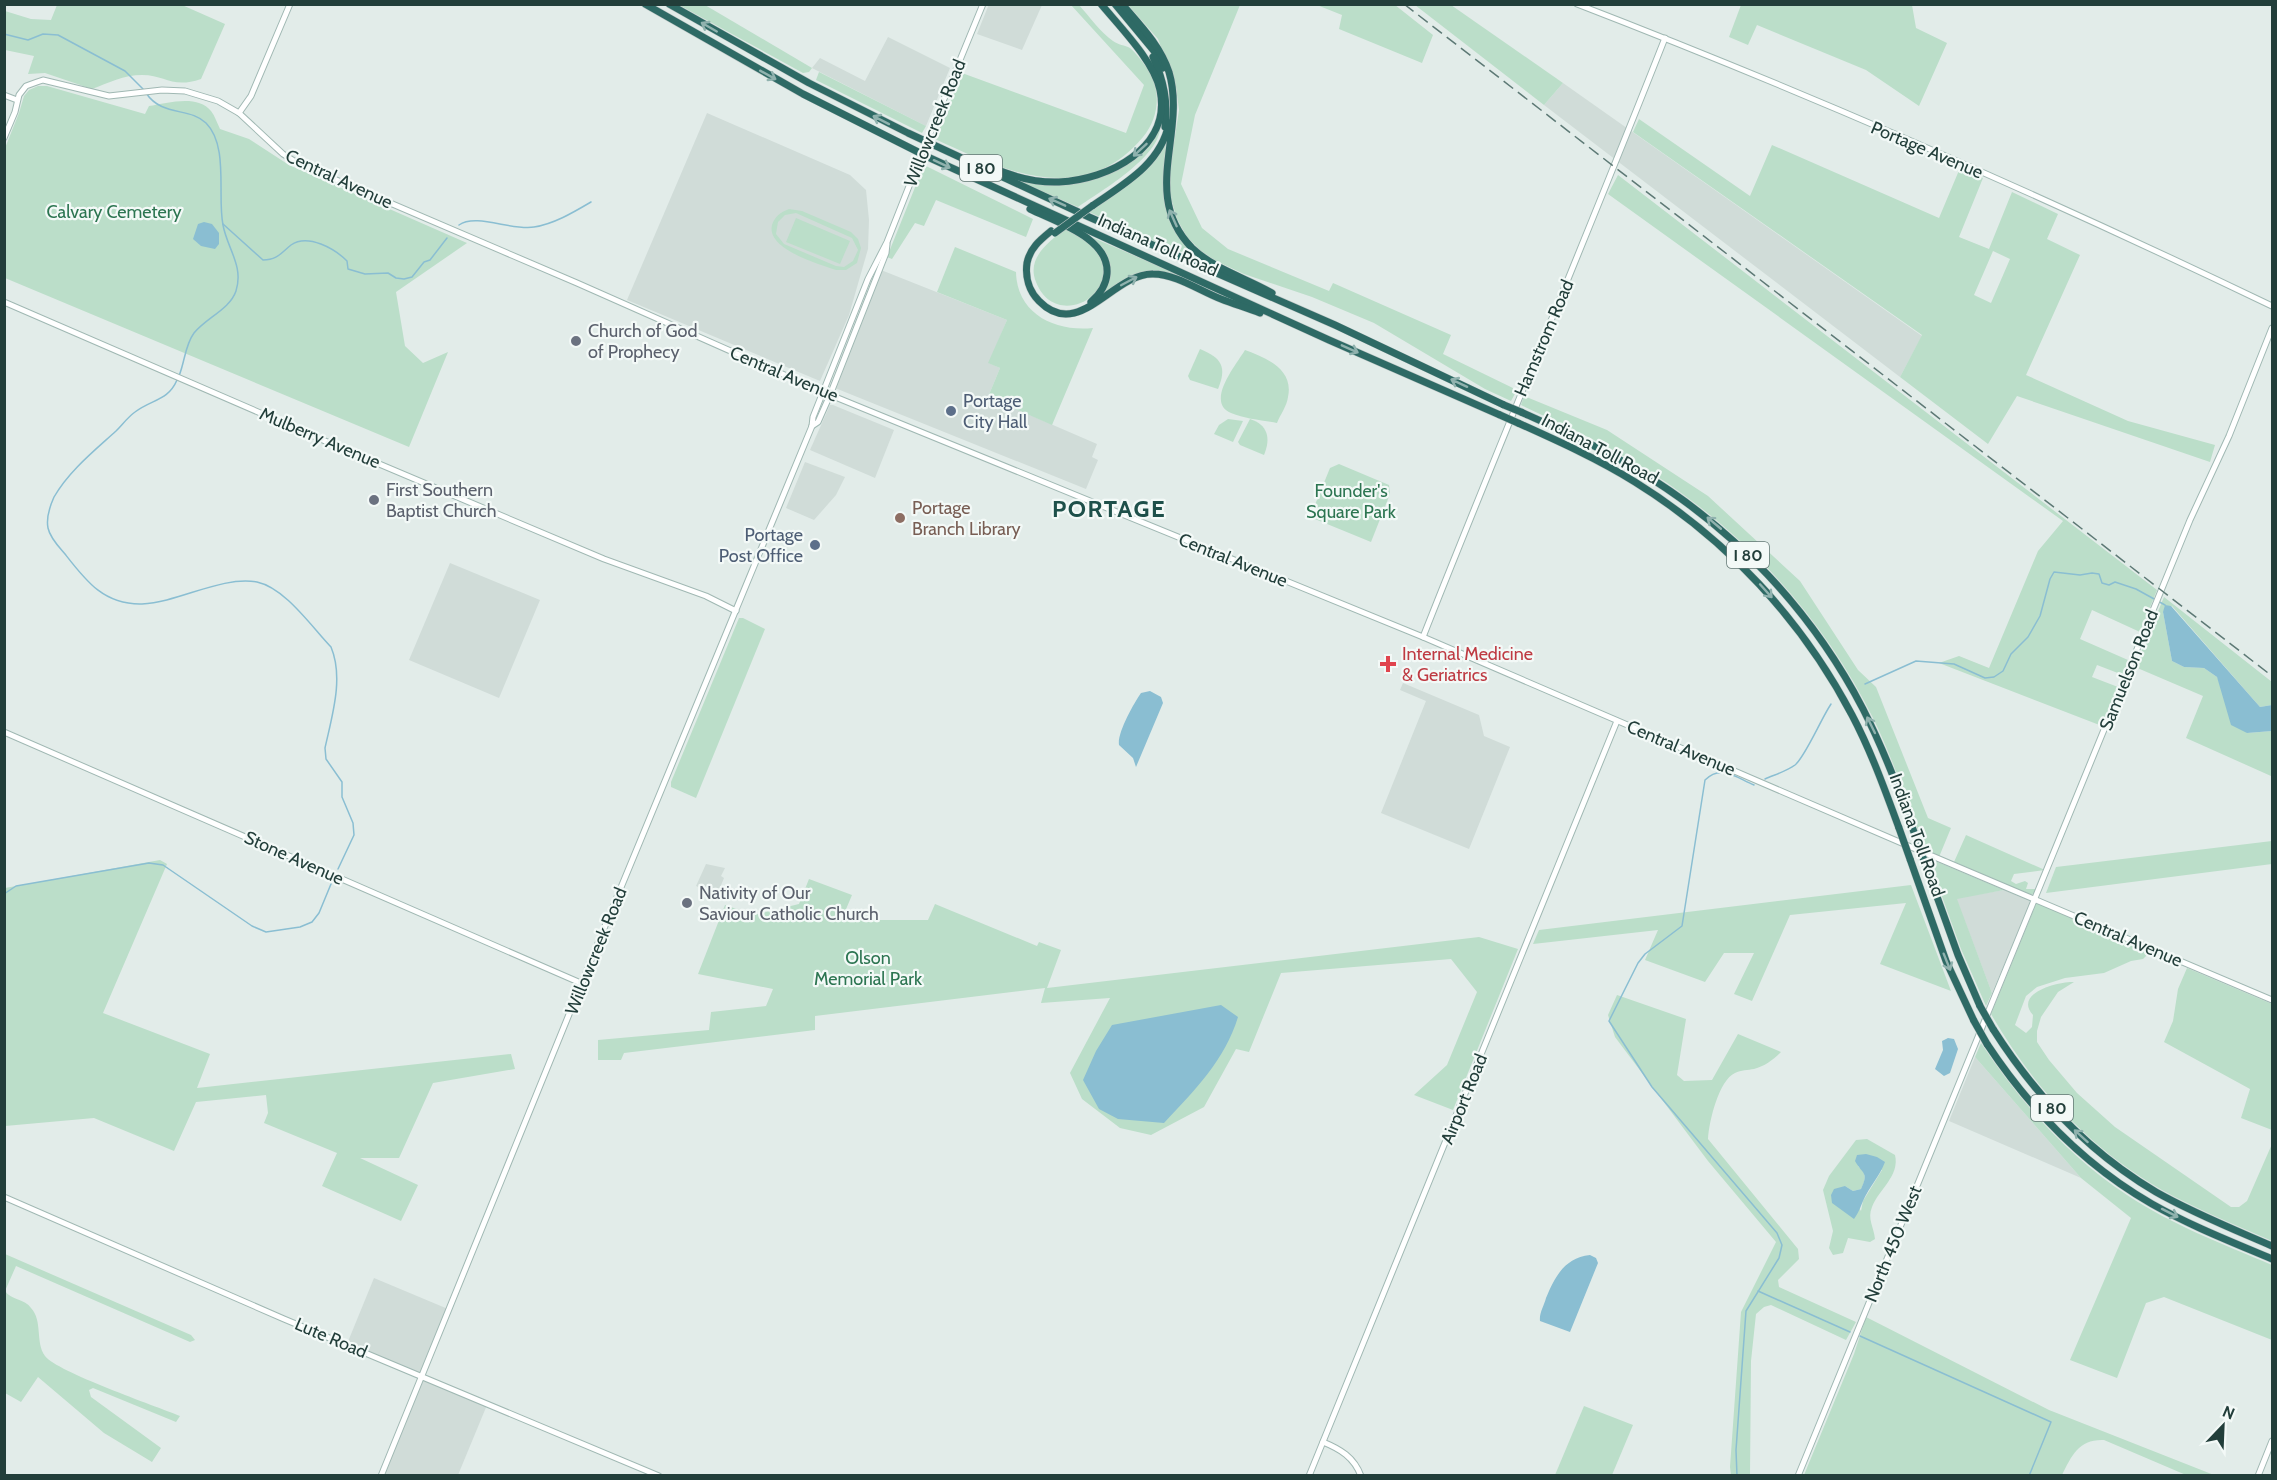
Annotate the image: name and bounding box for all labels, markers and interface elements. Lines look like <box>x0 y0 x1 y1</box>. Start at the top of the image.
one-way arrow <box>701 21 718 33</box>
street label: Willowcreek Road <box>899 56 971 190</box>
one-way arrow <box>759 70 777 81</box>
one-way arrow <box>872 113 890 125</box>
street label: Portage Avenue <box>1868 116 1986 184</box>
one-way arrow <box>1133 143 1148 157</box>
street label: Central Avenue <box>282 145 396 213</box>
road number: I 80 <box>960 155 1002 181</box>
one-way arrow <box>932 158 950 170</box>
one-way arrow <box>1049 196 1067 208</box>
park label: Calvary Cemetery <box>46 201 182 223</box>
street label: Indiana Toll Road <box>1094 209 1222 281</box>
one-way arrow <box>1167 210 1178 228</box>
one-way arrow <box>1119 275 1137 286</box>
street label: Hamstrom Road <box>1510 276 1578 400</box>
place label: Church of God of Prophecy <box>588 320 697 363</box>
marker: Church of God of Prophecy <box>569 334 583 348</box>
street label: Central Avenue <box>726 341 842 407</box>
one-way arrow <box>1341 344 1359 355</box>
one-way arrow <box>1451 377 1469 389</box>
place label: Portage City Hall <box>963 390 1028 433</box>
street label: Mulberry Avenue <box>256 403 384 473</box>
marker: Portage City Hall <box>944 404 958 418</box>
street label: Indiana Toll Road <box>1538 409 1662 489</box>
place label: First Southern Baptist Church <box>386 479 496 522</box>
park label: Founder's Square Park <box>1306 480 1397 523</box>
marker: First Southern Baptist Church <box>367 493 381 507</box>
district label: PORTAGE <box>1052 494 1166 523</box>
place label: Portage Branch Library <box>912 497 1021 540</box>
marker: Portage Branch Library <box>893 511 907 525</box>
one-way arrow <box>1706 517 1722 530</box>
place label: Portage Post Office <box>719 524 803 567</box>
street label: Central Avenue <box>1175 528 1291 592</box>
marker: Portage Post Office <box>808 538 822 552</box>
road number: I 80 <box>1727 542 1769 568</box>
one-way arrow <box>1759 584 1773 599</box>
street label: Samuelson Road <box>2095 606 2163 734</box>
place label: Internal Medicine & Geriatrics <box>1402 643 1533 686</box>
marker: Internal Medicine & Geriatrics <box>1379 655 1397 673</box>
street label: Central Avenue <box>1623 715 1739 781</box>
one-way arrow <box>1865 717 1877 735</box>
street label: Indiana Toll Road <box>1885 770 1949 900</box>
street label: Stone Avenue <box>241 826 347 890</box>
place label: Nativity of Our Saviour Catholic Church <box>699 882 879 925</box>
street label: Willowcreek Road <box>560 884 632 1018</box>
marker: Nativity of Our Saviour Catholic Church <box>680 896 694 910</box>
street label: Central Avenue <box>2070 906 2186 972</box>
park label: Olson Memorial Park <box>814 947 923 990</box>
one-way arrow <box>1942 952 1953 971</box>
street label: Airport Road <box>1436 1051 1492 1147</box>
road number: I 80 <box>2031 1095 2073 1121</box>
one-way arrow <box>2073 1129 2088 1143</box>
street label: North 450 West <box>1860 1183 1926 1305</box>
one-way arrow <box>2161 1207 2178 1219</box>
street label: Lute Road <box>291 1313 371 1363</box>
north arrow <box>2193 1396 2253 1456</box>
text: N <box>2220 1402 2238 1424</box>

